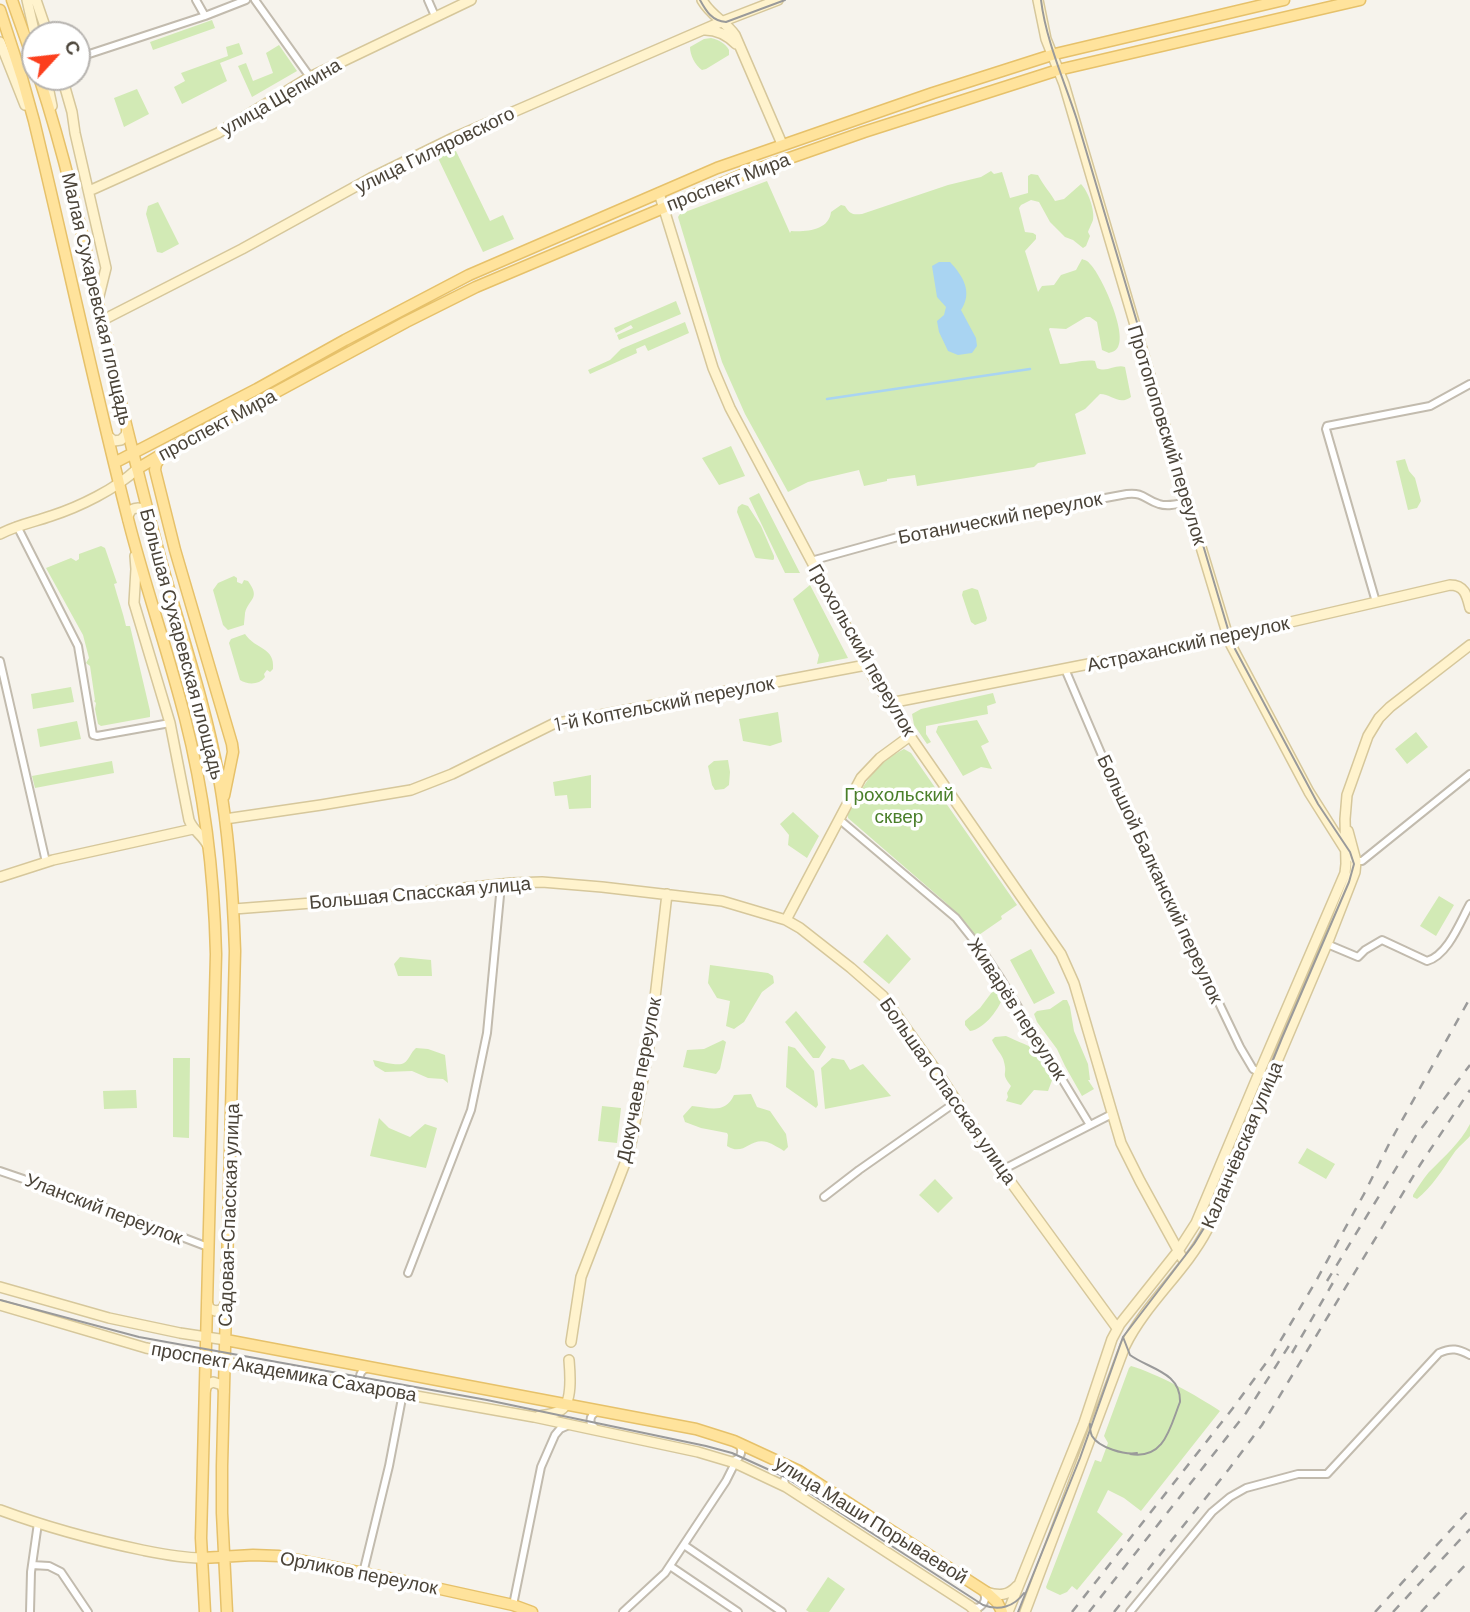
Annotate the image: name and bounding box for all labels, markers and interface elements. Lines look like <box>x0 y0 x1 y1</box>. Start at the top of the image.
north arrow <box>21 21 91 91</box>
text: С <box>60 36 87 58</box>
street label: улица Щепкина <box>217 53 345 141</box>
street label: улица Гиляровского <box>352 102 518 198</box>
street label: проспект Мира <box>663 148 793 216</box>
street label: Малая Сухаревская площадь <box>57 170 137 428</box>
street label: Протопоповский переулок <box>1123 322 1211 548</box>
street label: проспект Мира <box>154 384 280 466</box>
street label: Ботанический переулок <box>896 487 1104 549</box>
street label: Большая Сухаревская площадь <box>135 506 229 782</box>
street label: Грохольский переулок <box>804 560 920 740</box>
street label: Астраханский переулок <box>1085 611 1291 677</box>
street label: 1-й Коптельский переулок <box>552 671 776 737</box>
street label: Большой Балканский переулок <box>1092 751 1228 1007</box>
park label: Грохольский сквер <box>844 784 954 828</box>
street label: Большая Спасская улица <box>308 872 532 914</box>
street label: Живарёв переулок <box>963 934 1071 1084</box>
street label: Большая Спасская улица <box>875 993 1021 1189</box>
street label: Докучаев переулок <box>612 996 666 1164</box>
street label: Каланчёвская улица <box>1196 1058 1288 1232</box>
street label: Садовая-Спасская улица <box>214 1103 244 1327</box>
street label: Уланский переулок <box>22 1168 186 1250</box>
street label: проспект Академика Сахарова <box>149 1337 419 1407</box>
street label: улица Маши Порываевой <box>770 1451 972 1589</box>
street label: Орликов переулок <box>278 1547 440 1599</box>

